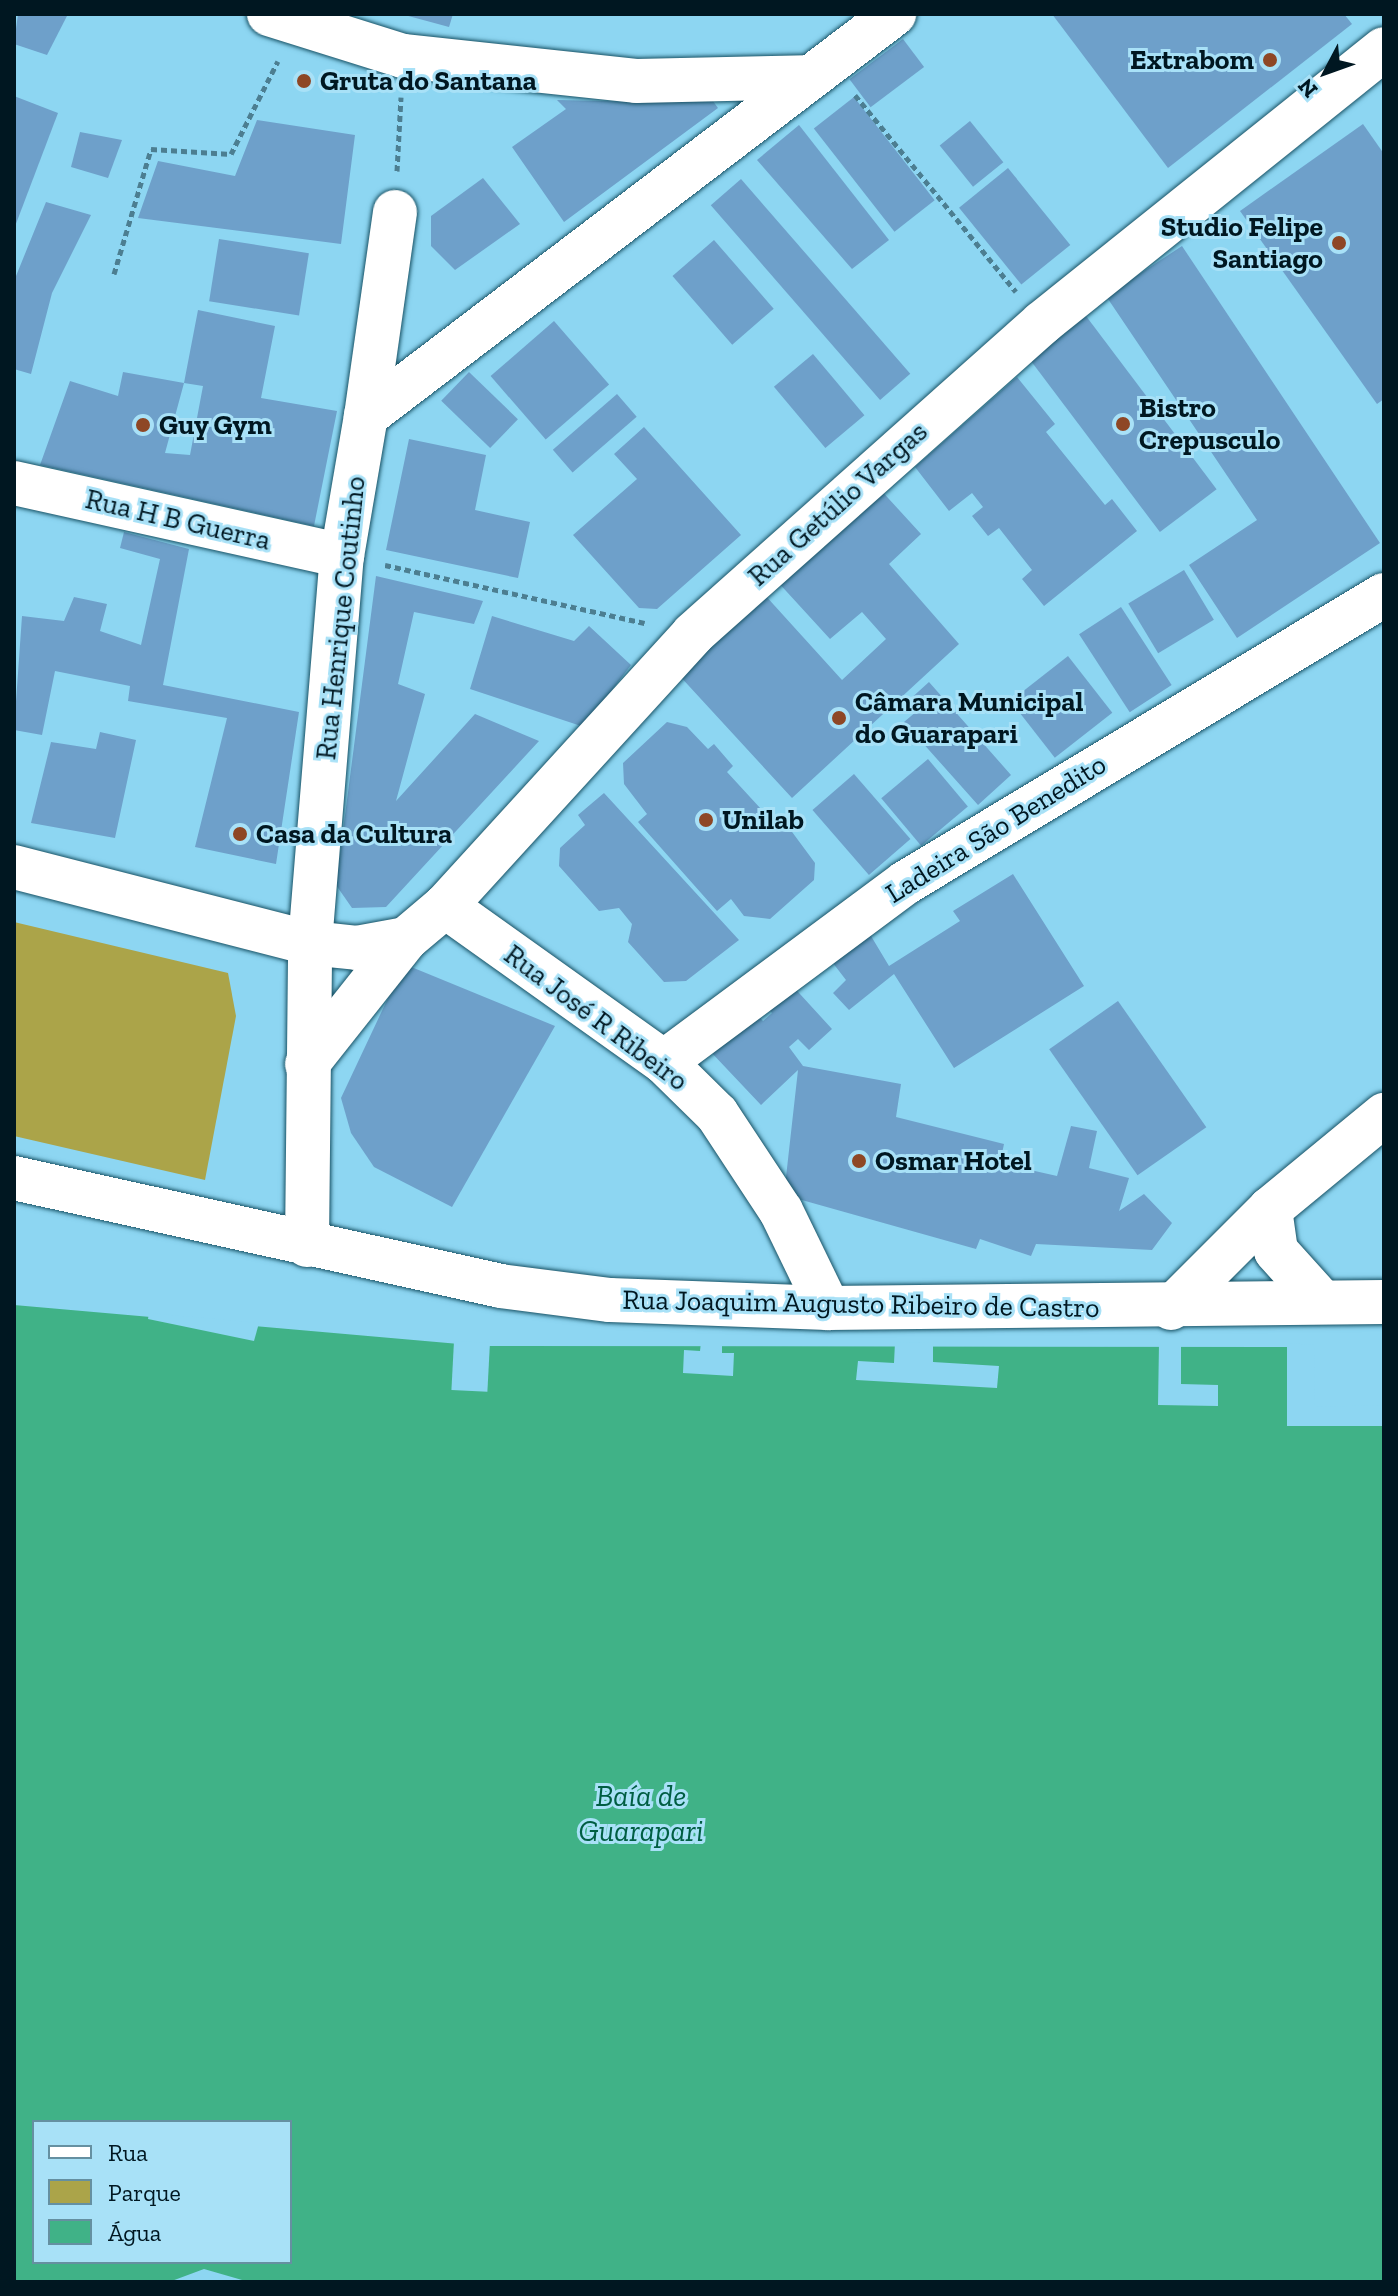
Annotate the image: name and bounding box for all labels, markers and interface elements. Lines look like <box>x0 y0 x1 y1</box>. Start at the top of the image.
north arrow <box>1286 32 1366 112</box>
place label: Extrabom <box>1130 43 1254 77</box>
marker: Extrabom <box>1261 51 1279 69</box>
place label: Gruta do Santana <box>320 64 537 98</box>
marker: Gruta do Santana <box>295 72 313 90</box>
text: N <box>1292 73 1323 103</box>
place label: Studio Felipe Santiago <box>1161 210 1323 276</box>
marker: Studio Felipe Santiago <box>1330 234 1348 252</box>
place label: Bistro Crepusculo <box>1139 391 1280 457</box>
place label: Guy Gym <box>159 408 273 442</box>
street label: Rua Getúlio Vargas <box>741 414 935 594</box>
marker: Bistro Crepusculo <box>1114 415 1132 433</box>
marker: Guy Gym <box>134 416 152 434</box>
street label: Rua Henrique Coutinho <box>309 475 373 761</box>
street label: Rua H B Guerra <box>82 482 274 558</box>
place label: Câmara Municipal do Guarapari <box>855 685 1083 751</box>
marker: Câmara Municipal do Guarapari <box>830 709 848 727</box>
street label: Ladeira São Benedito <box>880 748 1112 910</box>
place label: Unilab <box>722 803 804 837</box>
marker: Unilab <box>697 811 715 829</box>
place label: Casa da Cultura <box>256 817 452 851</box>
marker: Casa da Cultura <box>231 825 249 843</box>
street label: Rua José R Ribeiro <box>497 938 695 1098</box>
place label: Osmar Hotel <box>875 1144 1032 1178</box>
marker: Osmar Hotel <box>850 1152 868 1170</box>
street label: Rua Joaquim Augusto Ribeiro de Castro <box>622 1283 1100 1325</box>
water label: Baía de Guarapari <box>578 1778 704 1848</box>
legend <box>32 2120 292 2264</box>
text: Rua <box>108 2138 148 2167</box>
text: Parque <box>108 2178 181 2207</box>
text: Água <box>108 2218 161 2247</box>

